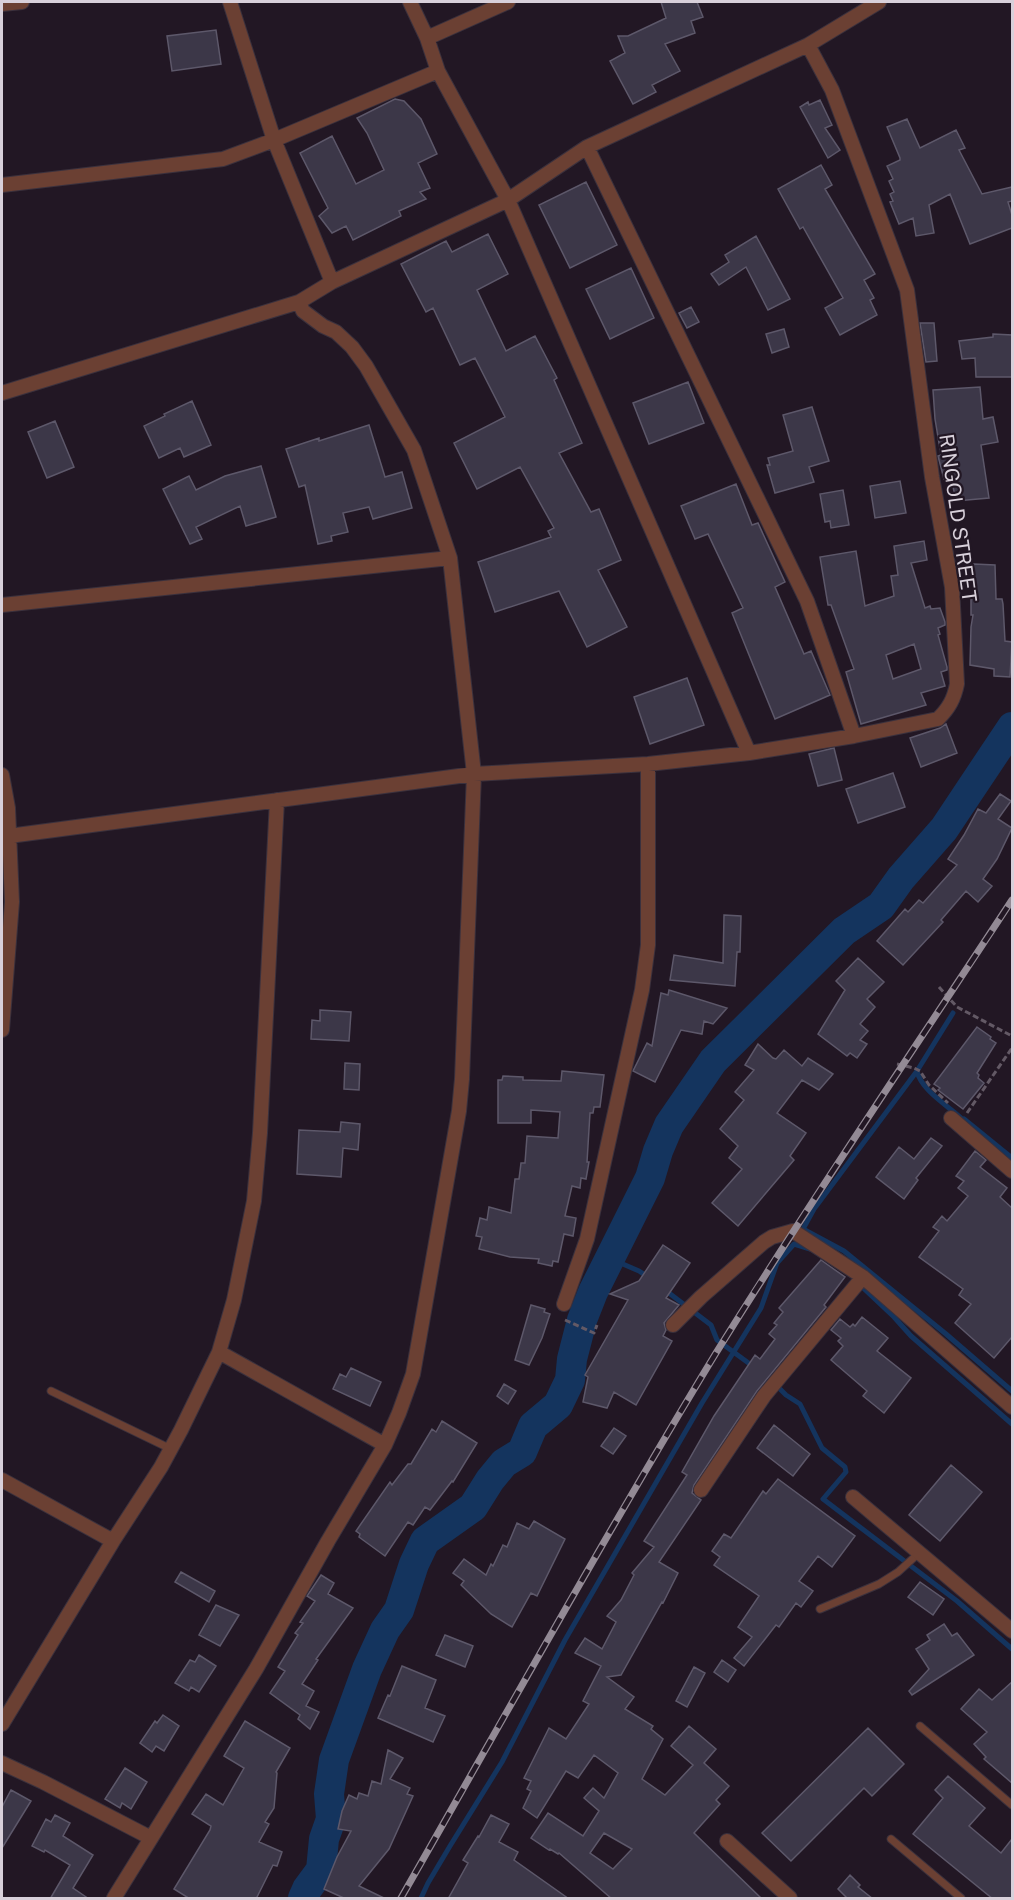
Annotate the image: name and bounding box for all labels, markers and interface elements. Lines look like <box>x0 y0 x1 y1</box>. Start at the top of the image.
street label: RINGOLD STREET <box>934 432 982 604</box>

